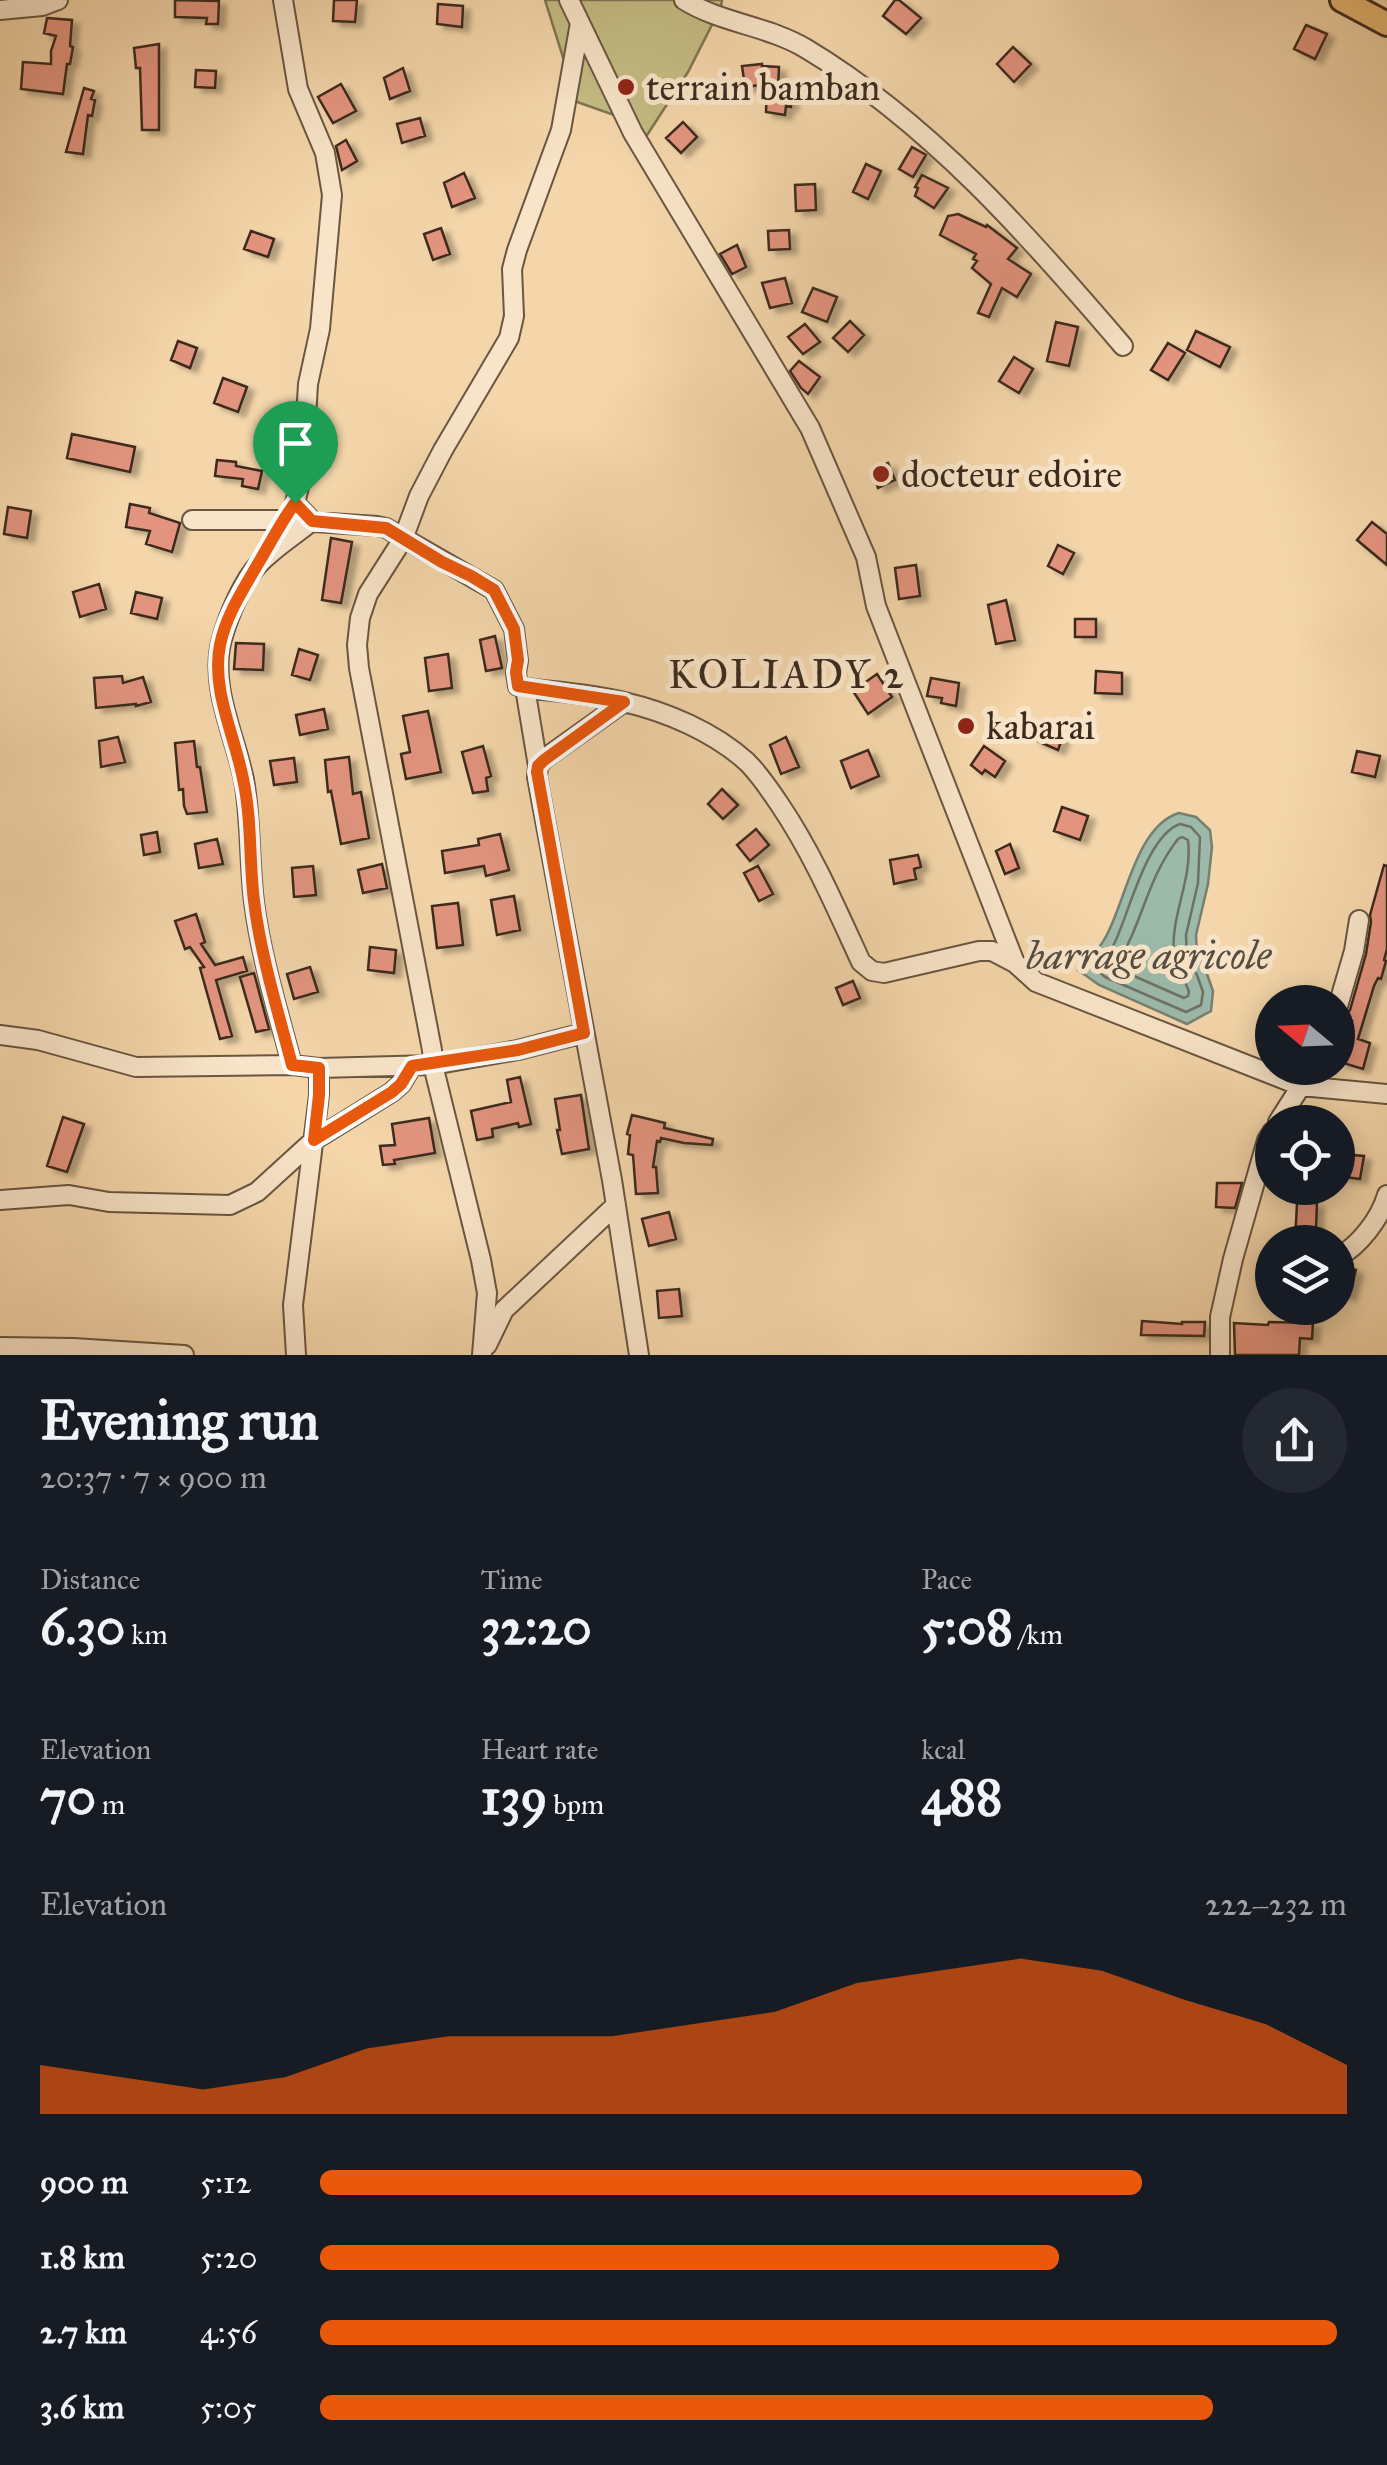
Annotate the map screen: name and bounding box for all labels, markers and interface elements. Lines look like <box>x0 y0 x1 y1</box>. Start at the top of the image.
place label: terrain bamban <box>646 64 880 110</box>
marker: terrain bamban <box>615 76 637 98</box>
pin <box>253 401 338 504</box>
icon: arrive <box>268 416 323 471</box>
place label: docteur edoire <box>901 451 1122 497</box>
marker: docteur edoire <box>870 463 892 485</box>
district label: KOLIADY 2 <box>668 650 906 699</box>
place label: kabarai <box>986 703 1095 749</box>
marker: kabarai <box>955 715 977 737</box>
water label: barrage agricole <box>1026 931 1272 980</box>
north arrow <box>1255 985 1355 1085</box>
map controls <box>1255 985 1355 1325</box>
button: locate <box>1255 1105 1355 1205</box>
button: layers <box>1255 1225 1355 1325</box>
text: Evening run <box>40 1387 319 1454</box>
button: share <box>1242 1388 1347 1493</box>
text: 20:37 · 7 × 900 m <box>40 1458 267 1497</box>
text: Distance <box>40 1562 140 1597</box>
text: Time <box>481 1562 543 1597</box>
text: Pace <box>921 1562 972 1597</box>
text: 6.30 <box>40 1597 125 1658</box>
text: 32:20 <box>481 1597 592 1658</box>
text: 5:08 <box>921 1597 1013 1658</box>
text: km <box>125 1617 168 1652</box>
text: /km <box>1013 1617 1063 1652</box>
text: Elevation <box>40 1732 151 1767</box>
text: Heart rate <box>481 1732 598 1767</box>
text: kcal <box>921 1732 965 1767</box>
text: 70 <box>40 1767 96 1828</box>
text: 139 <box>481 1767 547 1828</box>
text: 488 <box>921 1767 1002 1828</box>
text: m <box>96 1787 125 1822</box>
text: bpm <box>547 1787 604 1822</box>
text: Elevation <box>40 1885 167 1924</box>
text: 222–232 m <box>1205 1885 1347 1924</box>
text: 900 m <box>40 2163 128 2202</box>
text: 5:12 <box>200 2163 251 2202</box>
text: 1.8 km <box>40 2238 125 2277</box>
text: 5:20 <box>200 2238 257 2277</box>
text: 2.7 km <box>40 2313 127 2352</box>
text: 4:56 <box>200 2313 257 2352</box>
text: 3.6 km <box>40 2388 125 2427</box>
text: 5:05 <box>200 2388 256 2427</box>

